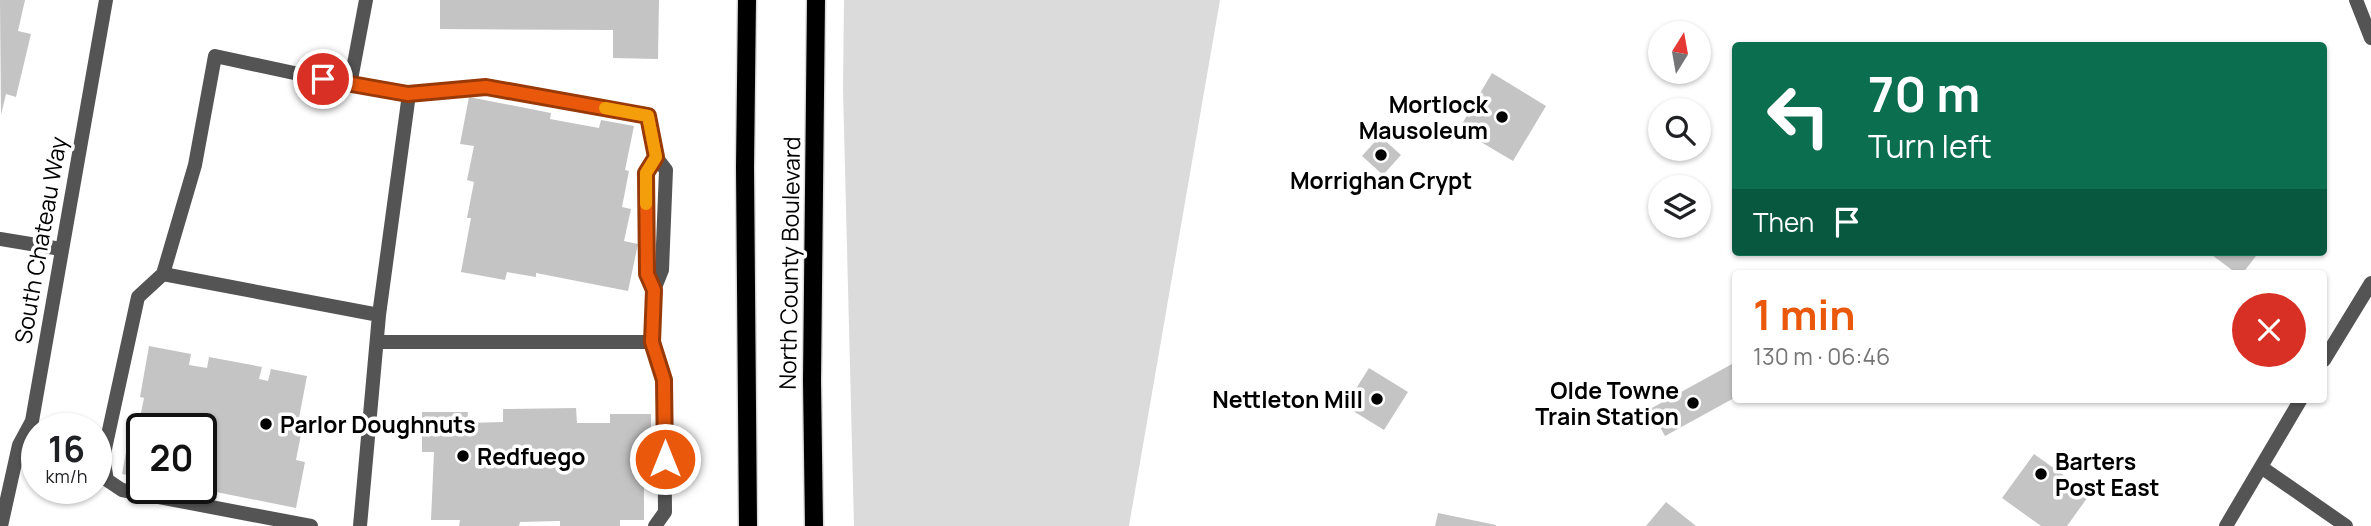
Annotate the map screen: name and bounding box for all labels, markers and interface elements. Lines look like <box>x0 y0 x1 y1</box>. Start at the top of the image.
north arrow <box>1648 21 1712 84</box>
map controls <box>1648 21 1711 238</box>
pin <box>293 49 353 109</box>
icon: arrive <box>304 60 342 98</box>
text: 70 m <box>1868 60 1980 127</box>
icon: left <box>1753 70 1844 161</box>
place label: Mortlock Mausoleum <box>1359 88 1489 146</box>
button: search <box>1648 98 1711 161</box>
marker: Mortlock Mausoleum <box>1494 109 1510 125</box>
text: Turn left <box>1868 124 1992 168</box>
street label: South Chateau Way <box>6 134 74 346</box>
street label: North County Boulevard <box>771 136 807 390</box>
marker: Morrighan Crypt <box>1373 147 1389 163</box>
place label: Morrighan Crypt <box>1290 164 1472 196</box>
button: layers <box>1648 175 1711 238</box>
icon: arrive <box>1828 203 1866 241</box>
text: Then <box>1753 204 1814 240</box>
text: 1 min <box>1753 285 1856 343</box>
button: close <box>2232 293 2306 367</box>
text: 130 m · 06:46 <box>1753 340 1890 372</box>
place label: Olde Towne Train Station <box>1535 374 1679 432</box>
place label: Nettleton Mill <box>1212 383 1363 415</box>
marker: Nettleton Mill <box>1369 391 1385 407</box>
marker: Olde Towne Train Station <box>1685 395 1701 411</box>
place label: Parlor Doughnuts <box>280 408 476 440</box>
speed limit sign: 20 <box>126 413 217 504</box>
marker: Parlor Doughnuts <box>258 416 274 432</box>
position arrow <box>628 422 702 496</box>
text: 16 <box>48 425 85 473</box>
place label: Redfuego <box>477 440 586 472</box>
place label: Barters Post East <box>2055 445 2160 503</box>
marker: Redfuego <box>455 448 471 464</box>
text: km/h <box>46 464 87 488</box>
marker: Barters Post East <box>2033 466 2049 482</box>

